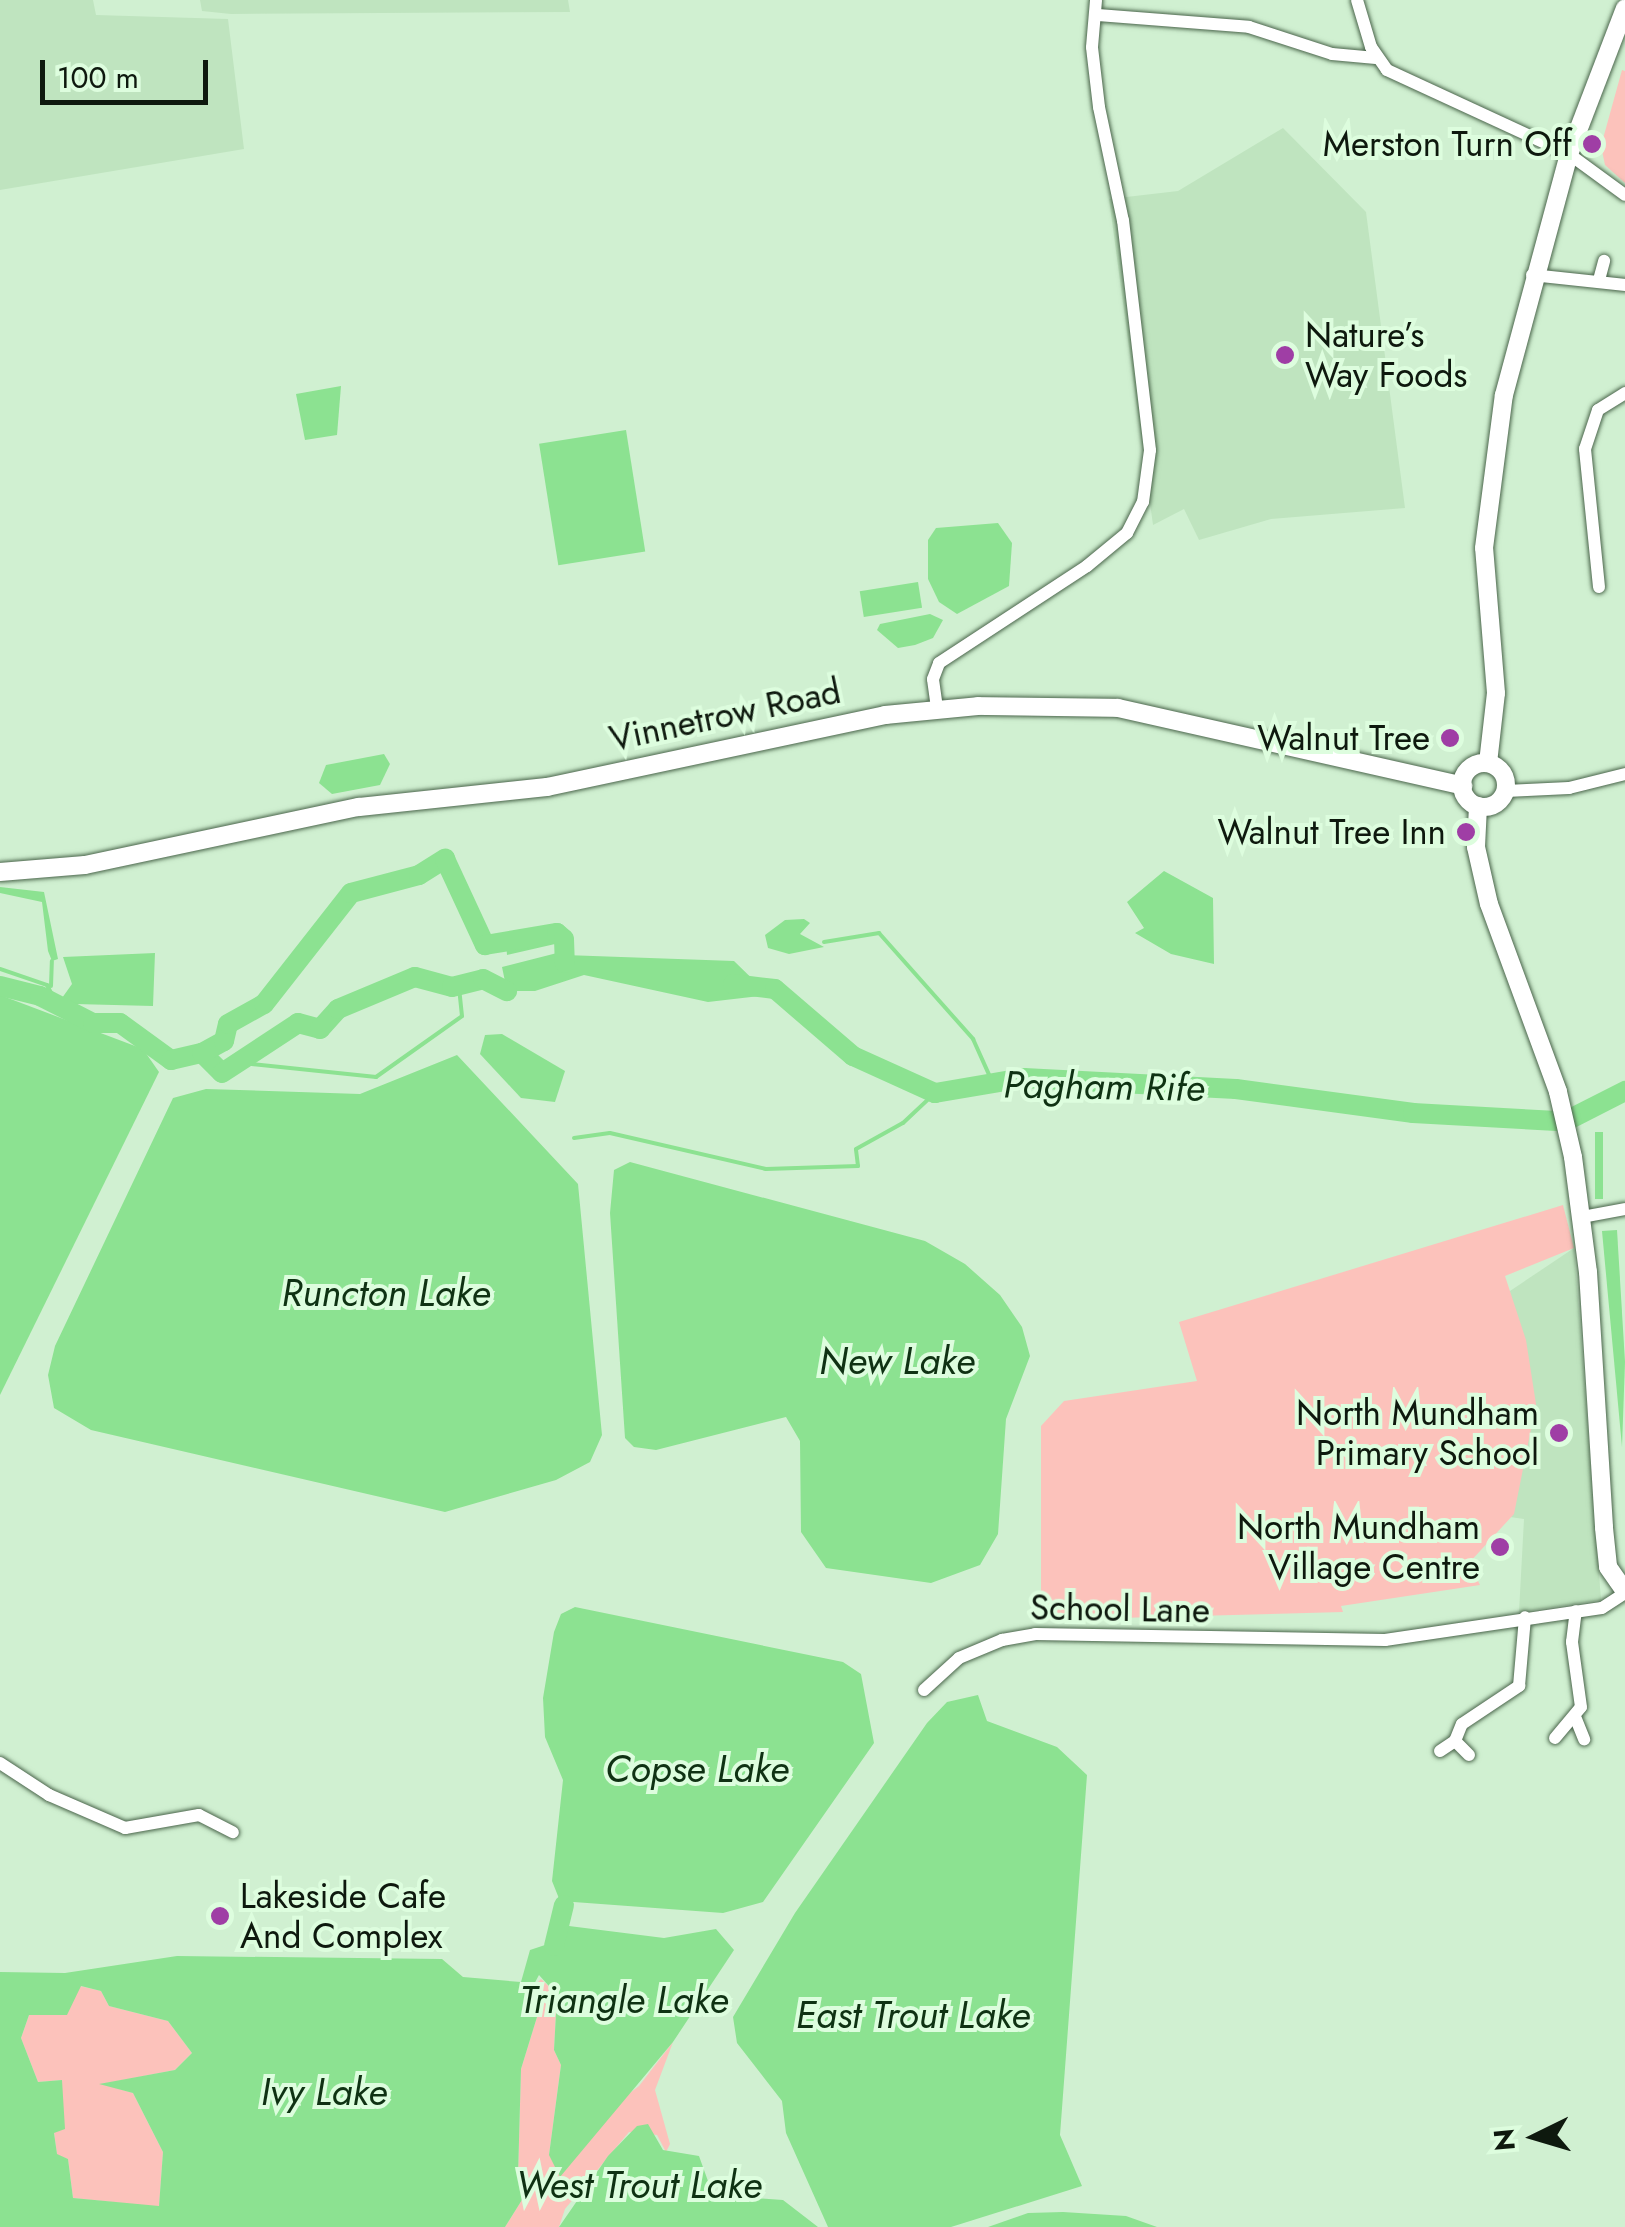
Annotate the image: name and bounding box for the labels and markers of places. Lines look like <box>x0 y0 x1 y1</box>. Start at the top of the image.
place label: Merston Turn Off <box>1323 123 1572 165</box>
marker: Merston Turn Off <box>1581 133 1603 155</box>
place label: Nature’s Way Foods <box>1305 314 1467 396</box>
marker: Nature’s Way Foods <box>1274 344 1296 366</box>
place label: Walnut Tree <box>1257 717 1430 759</box>
marker: Walnut Tree <box>1439 727 1461 749</box>
place label: Walnut Tree Inn <box>1217 811 1446 853</box>
marker: Walnut Tree Inn <box>1455 821 1477 843</box>
place label: North Mundham Primary School <box>1296 1392 1539 1474</box>
marker: North Mundham Primary School <box>1548 1422 1570 1444</box>
place label: North Mundham Village Centre <box>1237 1506 1480 1588</box>
marker: North Mundham Village Centre <box>1489 1536 1511 1558</box>
place label: Lakeside Cafe And Complex <box>240 1875 446 1957</box>
marker: Lakeside Cafe And Complex <box>209 1905 231 1927</box>

